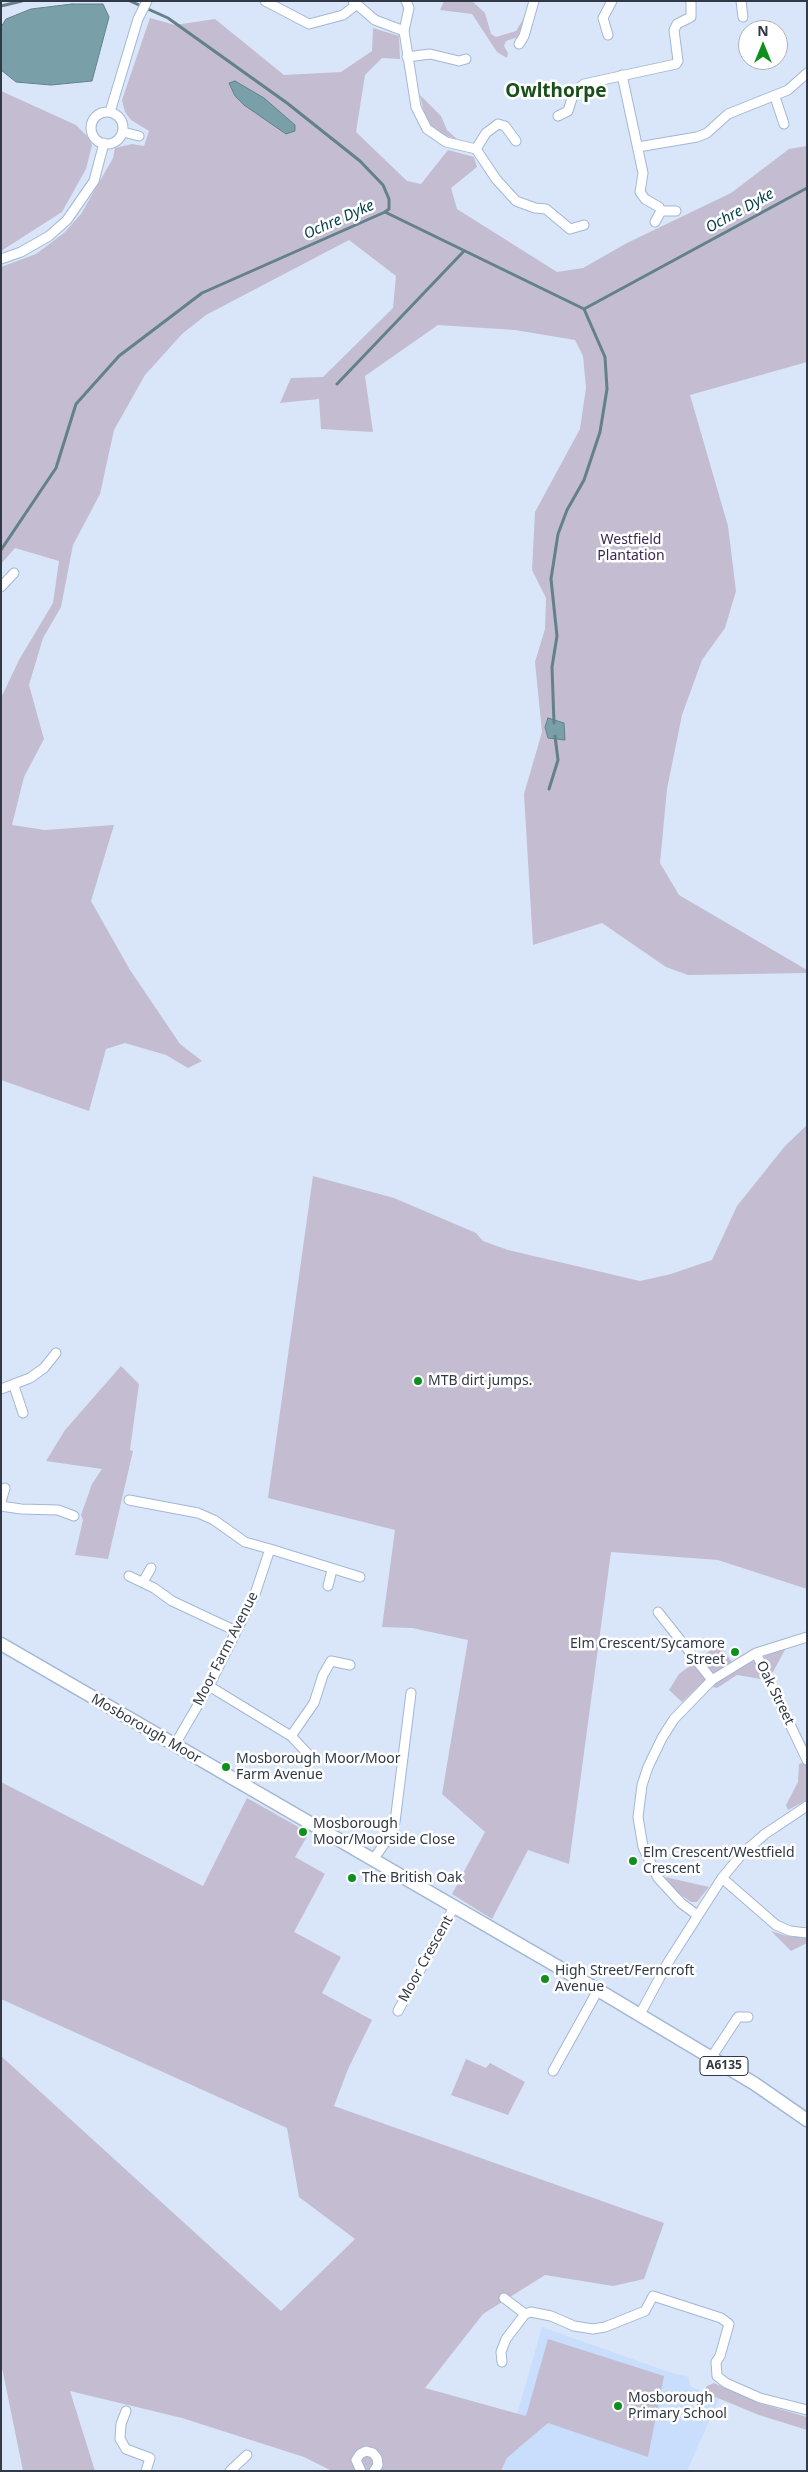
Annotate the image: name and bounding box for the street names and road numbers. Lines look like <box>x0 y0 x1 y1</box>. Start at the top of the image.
street label: Moor Farm Avenue <box>190 1589 262 1709</box>
street label: Oak Street <box>752 1658 798 1728</box>
street label: Mosborough Moor <box>88 1691 204 1767</box>
street label: Moor Crescent <box>395 1913 457 2005</box>
road number: A6135 <box>700 2056 748 2076</box>

